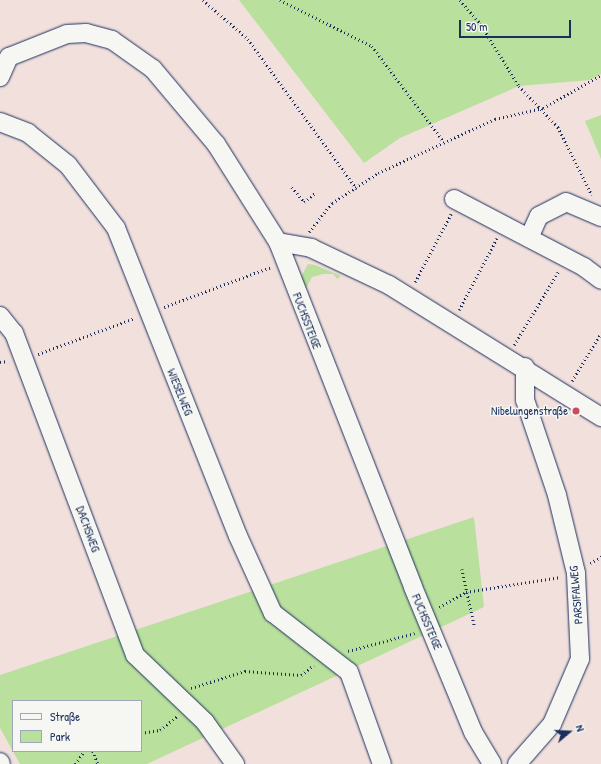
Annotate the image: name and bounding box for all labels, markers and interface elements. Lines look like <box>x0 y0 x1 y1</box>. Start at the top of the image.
scale bar <box>461 12 573 38</box>
text: 50 m <box>466 18 487 35</box>
street label: FUCHSSTEIGE <box>290 291 324 351</box>
street label: WIESELWEG <box>164 366 196 418</box>
place label: Nibelungenstraße <box>491 404 568 418</box>
marker: Nibelungenstraße <box>571 406 581 416</box>
street label: DACHSWEG <box>73 504 103 554</box>
street label: PARSIFALWEG <box>566 565 586 625</box>
street label: FUCHSSTEIGE <box>409 592 445 652</box>
legend <box>12 700 142 752</box>
text: Straße <box>50 708 80 725</box>
north arrow <box>549 712 589 752</box>
text: N <box>573 723 588 733</box>
text: Park <box>50 728 70 745</box>

